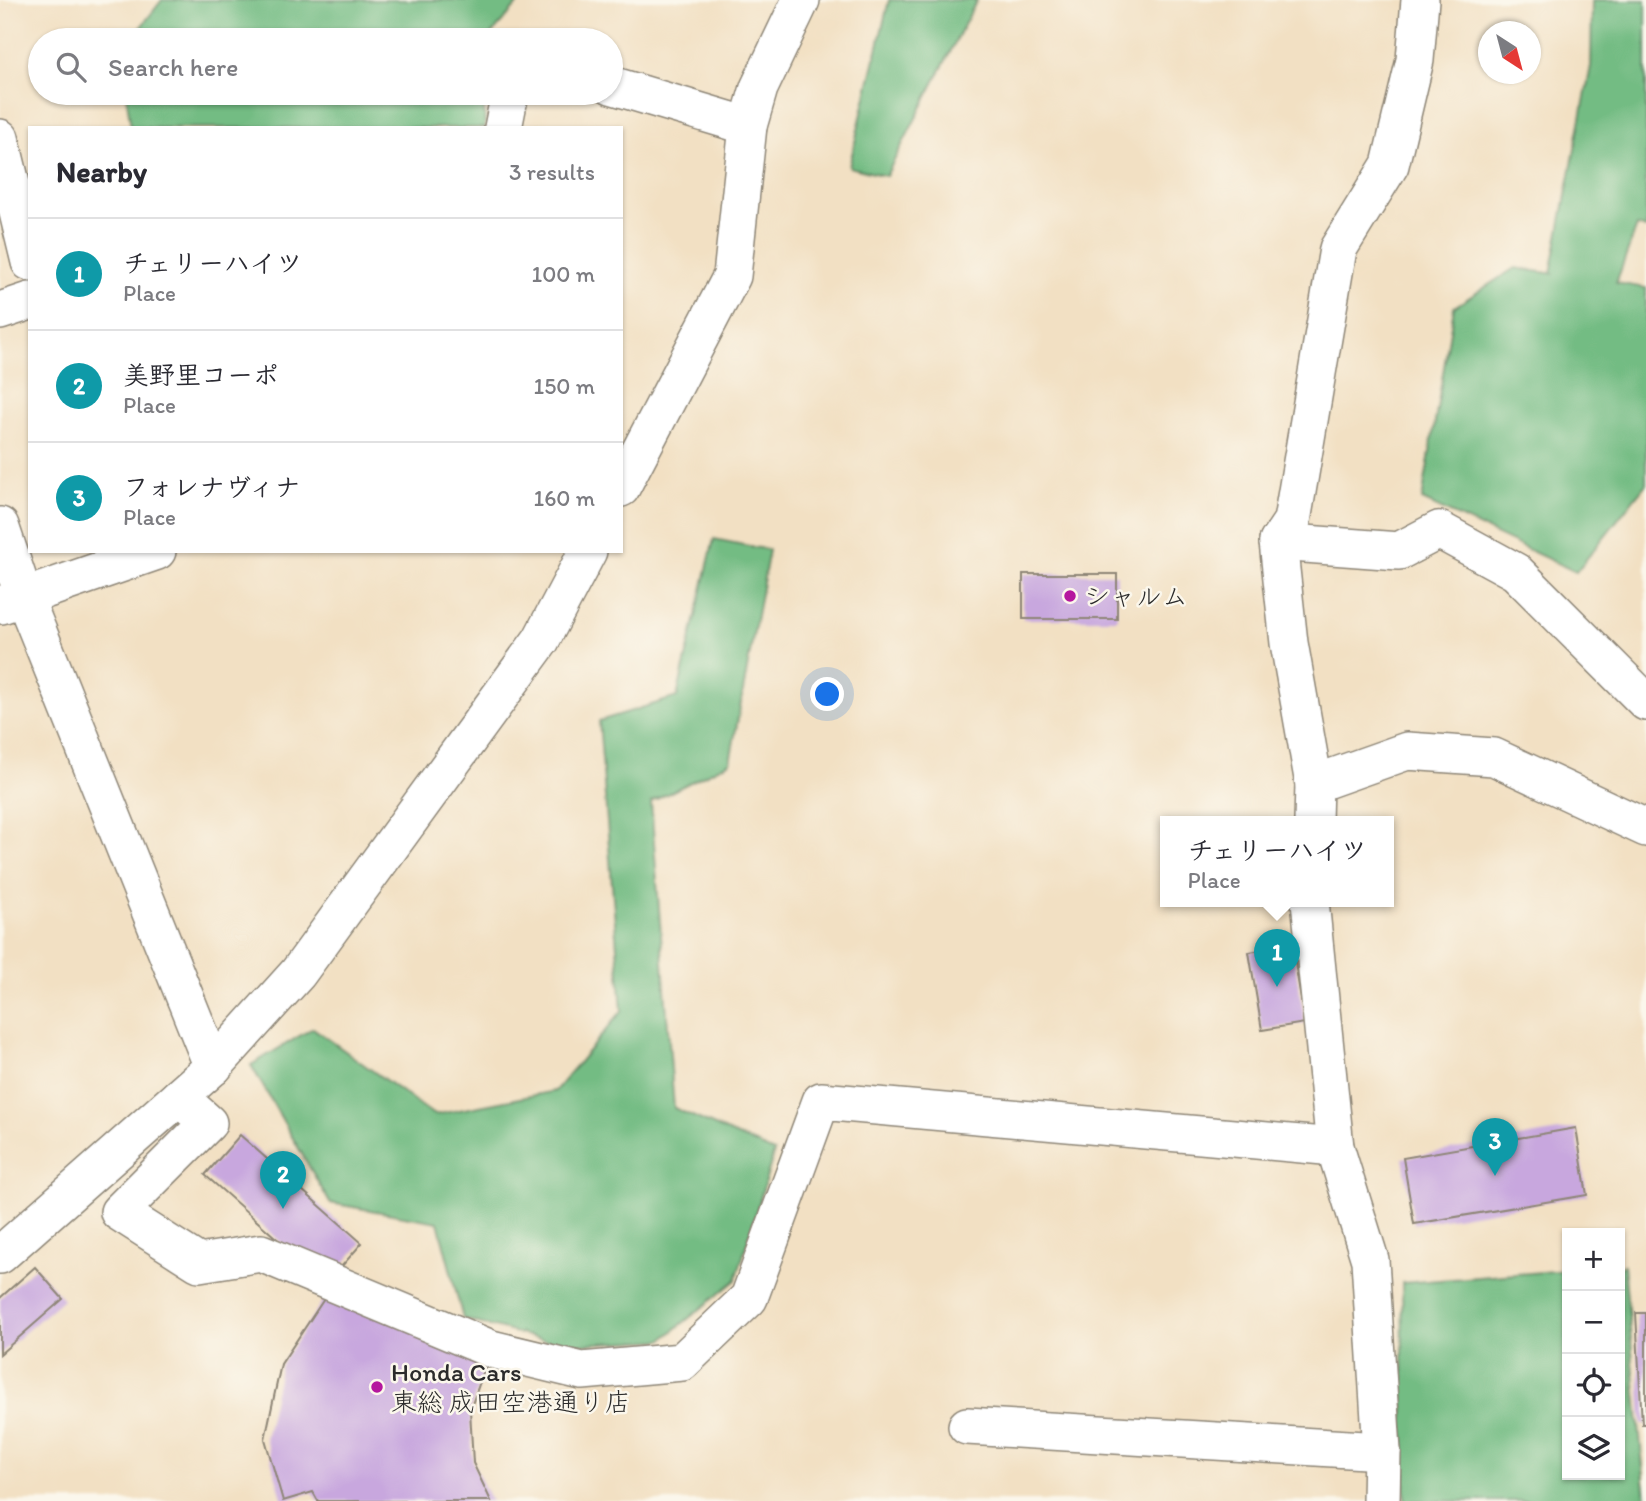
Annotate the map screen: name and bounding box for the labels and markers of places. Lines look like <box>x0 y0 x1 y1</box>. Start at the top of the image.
place label: シャルム <box>1084 580 1188 612</box>
marker: シャルム <box>1062 588 1078 604</box>
pin: 1 <box>1254 929 1300 987</box>
pin: 3 <box>1472 1118 1518 1176</box>
pin: 2 <box>260 1151 306 1209</box>
place label: Honda Cars 東総 成田空港通り店 <box>391 1356 631 1418</box>
marker: Honda Cars 東総 成田空港通り店 <box>369 1379 385 1395</box>

